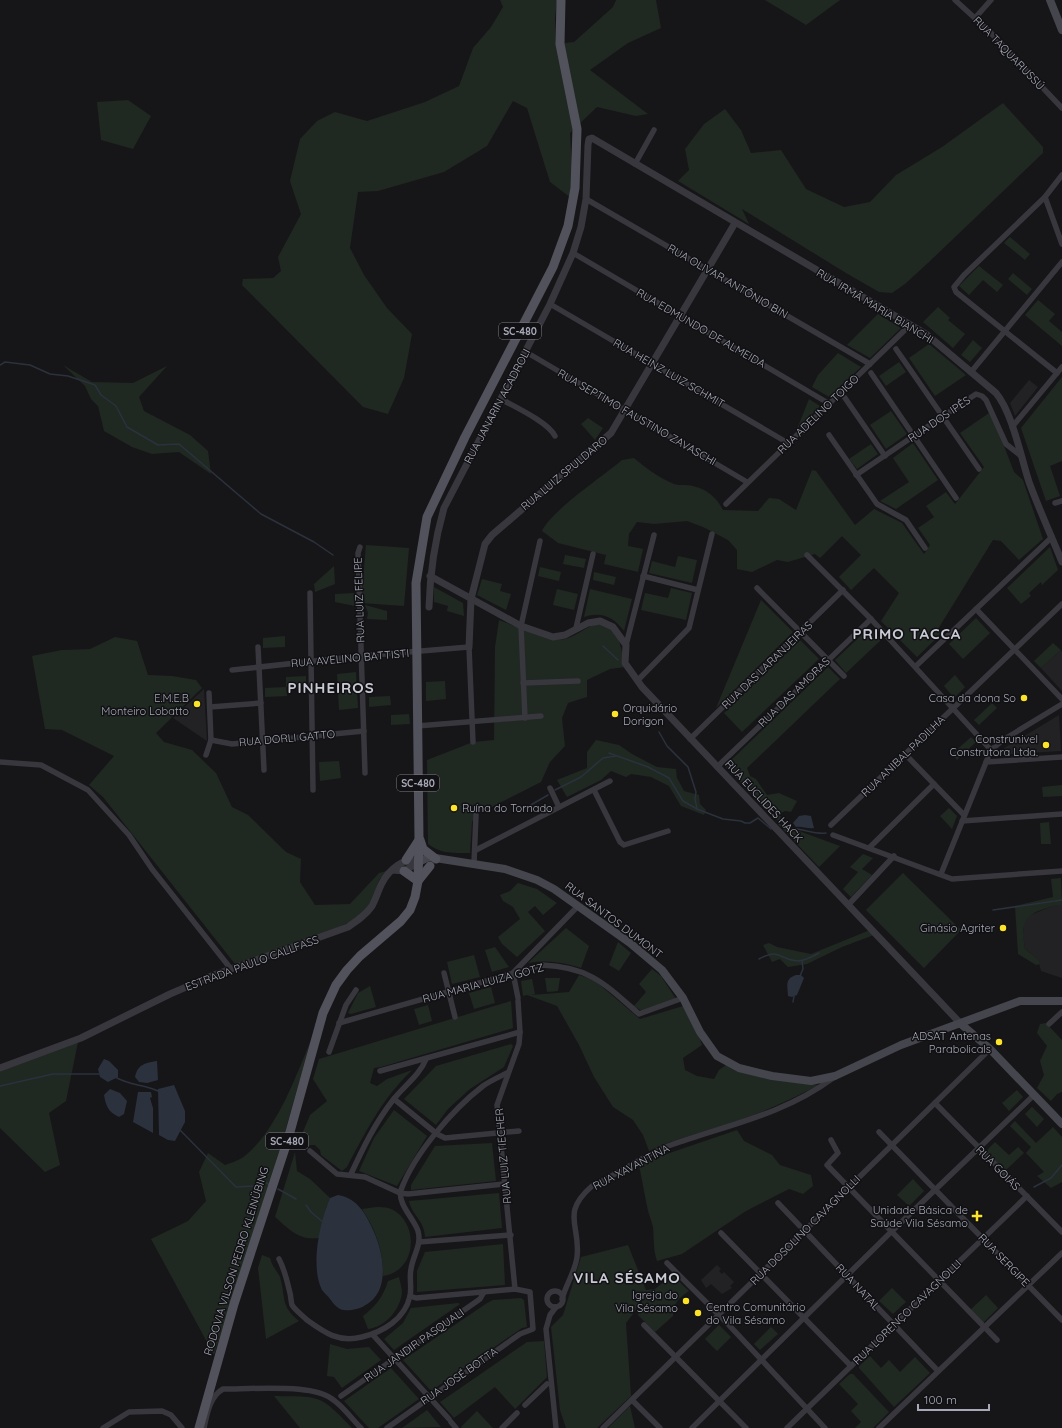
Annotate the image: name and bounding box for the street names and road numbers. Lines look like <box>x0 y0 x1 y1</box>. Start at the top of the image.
street label: RUA TAQUARUSSÚ <box>970 13 1048 93</box>
street label: RUA OLIVAR ANTÔNIO BIN <box>665 241 791 321</box>
street label: RUA IRMÃ MARIA BIANCHI <box>814 266 936 346</box>
street label: RUA EDMUNDO DE ALMEIDA <box>634 285 768 371</box>
road number: SC-480 <box>499 323 541 339</box>
street label: RUA HEINZ LUIZ SCHMIT <box>611 335 727 411</box>
street label: RUA JANARIN ACADROLI <box>461 346 533 466</box>
street label: RUA SEPTIMO FAUSTINO ZAVASCHI <box>555 366 719 468</box>
street label: RUA ADELINO TOIGO <box>774 371 862 457</box>
street label: RUA DOS IPÊS <box>905 393 973 445</box>
street label: RUA LUIZ SPULDARO <box>518 433 610 513</box>
street label: RUA LUIZ FELIPE <box>351 557 367 643</box>
street label: RUA DAS LARANJEIRAS <box>719 618 815 712</box>
street label: RUA AVELINO BATTISTI <box>290 646 410 670</box>
street label: RUA DAS AMORAS <box>755 654 833 730</box>
street label: RUA ANIBAL PADILHA <box>858 712 948 800</box>
street label: RUA DORLI GATTO <box>238 727 336 749</box>
street label: RUA EUCLIDES HACK <box>722 757 806 845</box>
road number: SC-480 <box>397 775 439 791</box>
street label: RUA SANTOS DUMONT <box>562 879 666 961</box>
street label: ESTRADA PAULO CALLFASS <box>183 932 321 994</box>
street label: RUA MARIA LUIZA GOTZ <box>421 960 545 1006</box>
street label: RUA LUIZ TIECHER <box>492 1108 514 1204</box>
road number: SC-480 <box>266 1133 308 1149</box>
street label: RUA XAVANTINA <box>590 1141 672 1193</box>
street label: RUA GOIÁS <box>973 1143 1023 1193</box>
street label: RODOVIA VILSON PEDRO KLEINÜBING <box>201 1165 271 1357</box>
street label: RUA DOSOLINO CAVAGNOLLI <box>747 1172 863 1288</box>
street label: RUA SERGIPE <box>975 1231 1033 1289</box>
street label: RUA LORENÇO CAVAGNOLLI <box>850 1256 964 1368</box>
street label: RUA NATAL <box>833 1261 883 1313</box>
street label: RUA JANDIR PASQUALI <box>361 1305 467 1385</box>
street label: RUA JOSÉ BOTTA <box>418 1344 500 1408</box>

